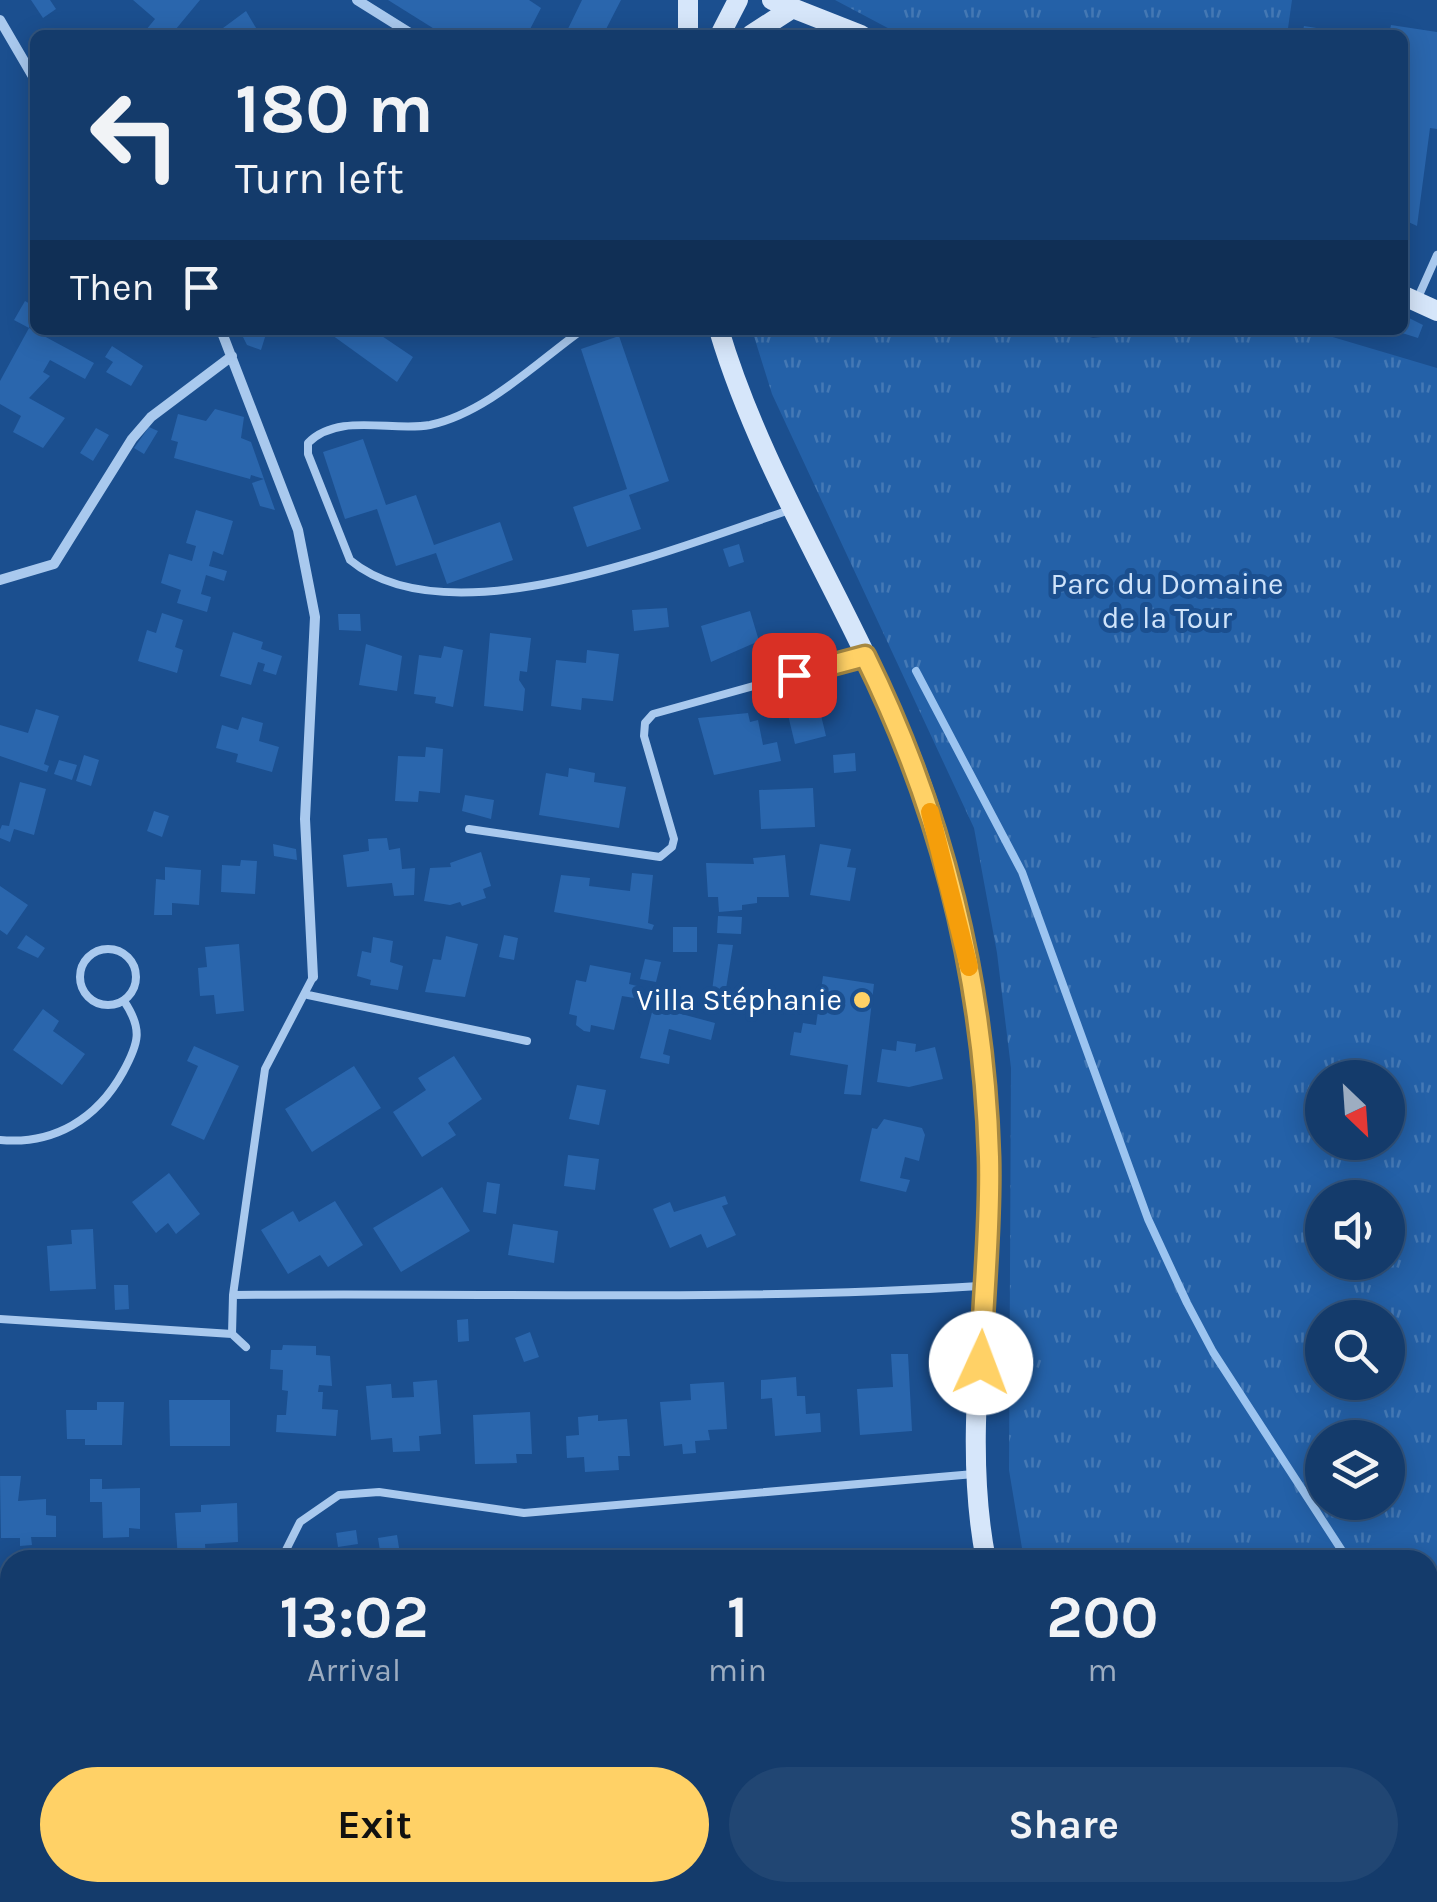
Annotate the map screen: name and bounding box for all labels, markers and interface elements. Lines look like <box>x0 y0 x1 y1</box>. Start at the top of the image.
text: 180 m <box>235 68 434 150</box>
icon: left <box>70 70 200 200</box>
text: Turn left <box>235 152 404 204</box>
icon: arrive <box>174 260 229 315</box>
text: Then <box>70 265 154 310</box>
park label: Parc du Domaine de la Tour <box>1051 566 1283 636</box>
pin <box>752 633 837 718</box>
icon: arrive <box>767 648 822 703</box>
place label: Villa Stéphanie <box>636 982 842 1018</box>
marker: Villa Stéphanie <box>851 989 873 1011</box>
north arrow <box>1305 1060 1405 1160</box>
map controls <box>1305 1060 1405 1520</box>
button: sound <box>1305 1180 1405 1280</box>
button: search <box>1305 1300 1405 1400</box>
position arrow <box>929 1311 1033 1415</box>
button: layers <box>1305 1420 1405 1520</box>
text: 13:02 <box>279 1582 429 1652</box>
text: 1 <box>727 1582 748 1652</box>
text: 200 <box>1046 1582 1159 1652</box>
text: Arrival <box>307 1652 401 1689</box>
text: min <box>708 1652 767 1689</box>
text: m <box>1087 1652 1117 1689</box>
button: Exit <box>40 1767 709 1882</box>
button: Share <box>729 1767 1398 1882</box>

